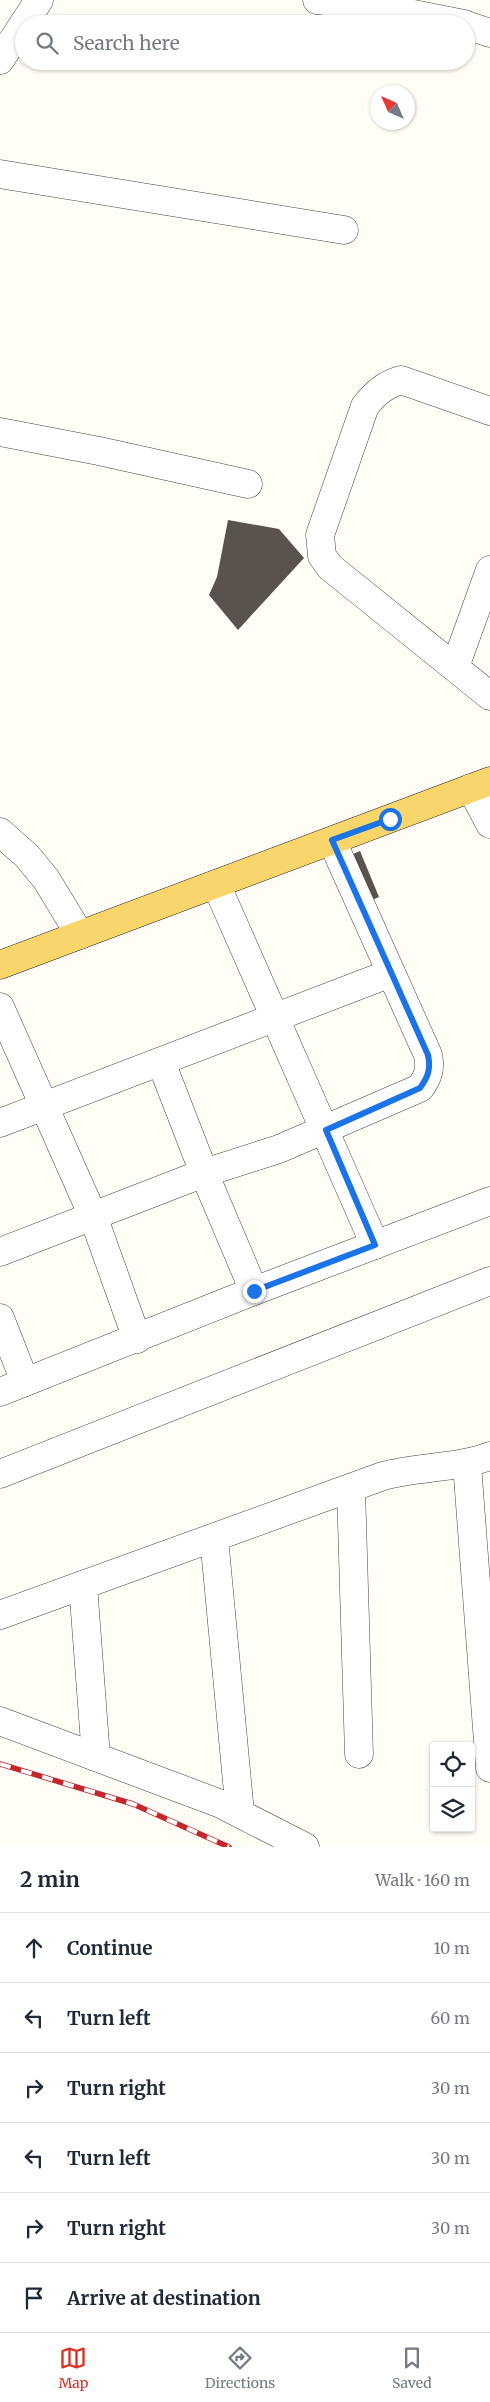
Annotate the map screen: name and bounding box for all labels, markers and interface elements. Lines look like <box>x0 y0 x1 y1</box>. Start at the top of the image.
search box <box>15 15 475 70</box>
icon: search <box>33 29 61 57</box>
text: Search here <box>73 31 180 55</box>
north arrow <box>370 85 415 130</box>
route start <box>379 808 402 831</box>
route end <box>243 1280 266 1303</box>
map controls <box>430 1742 475 1832</box>
button: locate <box>430 1742 475 1787</box>
button: layers <box>430 1787 475 1832</box>
text: 2 min <box>20 1866 80 1893</box>
text: Walk · 160 m <box>375 1870 470 1890</box>
icon: ahead <box>20 1934 48 1962</box>
text: Continue <box>67 1936 153 1960</box>
text: 10 m <box>433 1938 470 1958</box>
icon: left <box>20 2004 48 2032</box>
text: Turn left <box>67 2006 151 2030</box>
text: 60 m <box>430 2008 470 2028</box>
icon: right <box>20 2074 48 2102</box>
text: Turn right <box>67 2076 166 2100</box>
text: 30 m <box>431 2078 470 2098</box>
icon: left <box>20 2144 48 2172</box>
text: Turn left <box>67 2146 151 2170</box>
text: 30 m <box>431 2148 470 2168</box>
icon: right <box>20 2214 48 2242</box>
text: Turn right <box>67 2216 166 2240</box>
text: 30 m <box>431 2218 470 2238</box>
icon: arrive <box>20 2284 48 2312</box>
text: Arrive at destination <box>67 2286 261 2310</box>
tab: Map <box>58 2344 88 2392</box>
tab: Directions <box>205 2344 275 2392</box>
tab: Saved <box>392 2344 432 2392</box>

